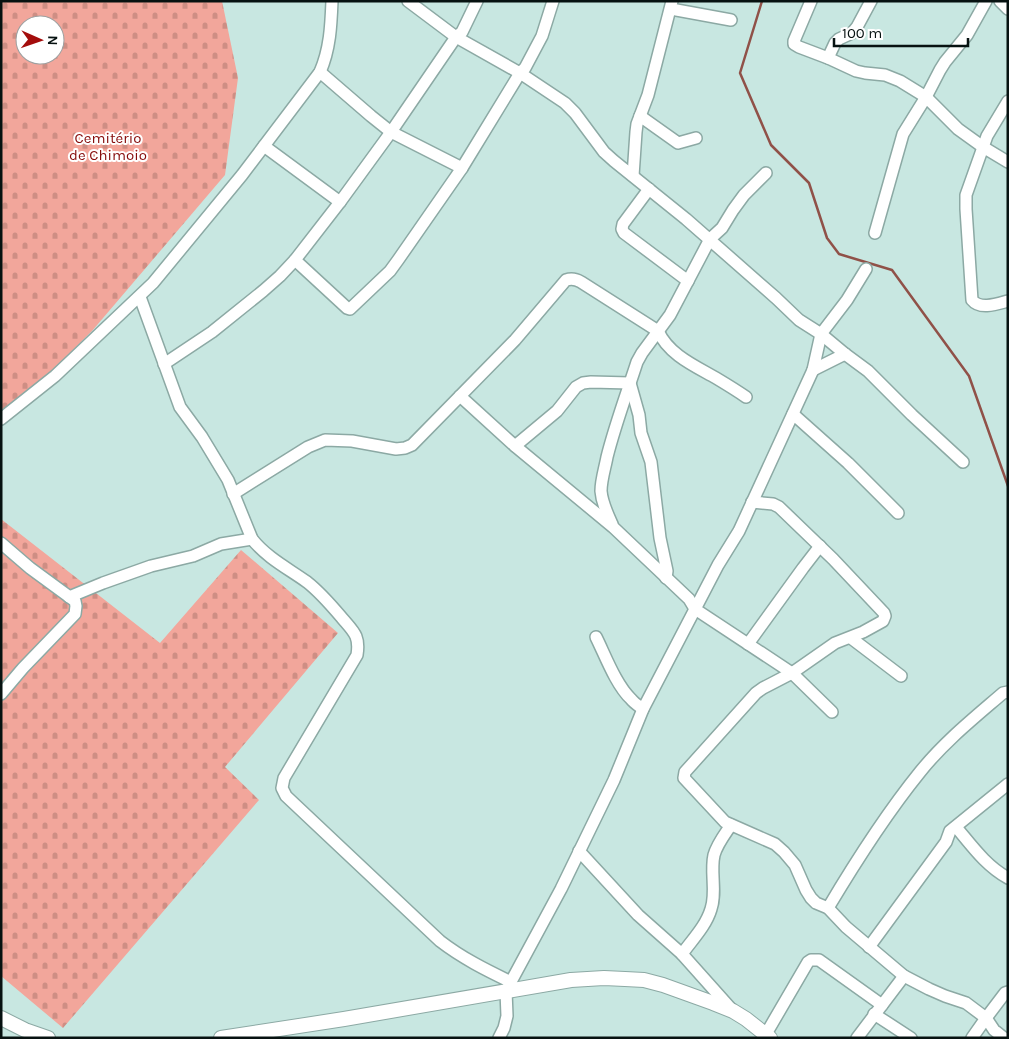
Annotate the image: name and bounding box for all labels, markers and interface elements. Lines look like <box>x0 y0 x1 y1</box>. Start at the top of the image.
north arrow <box>15 15 65 65</box>
scale bar <box>834 15 968 47</box>
text: 100 m <box>842 24 882 42</box>
text: N <box>44 35 61 46</box>
park label: Cemitério de Chimoio <box>69 129 147 164</box>

